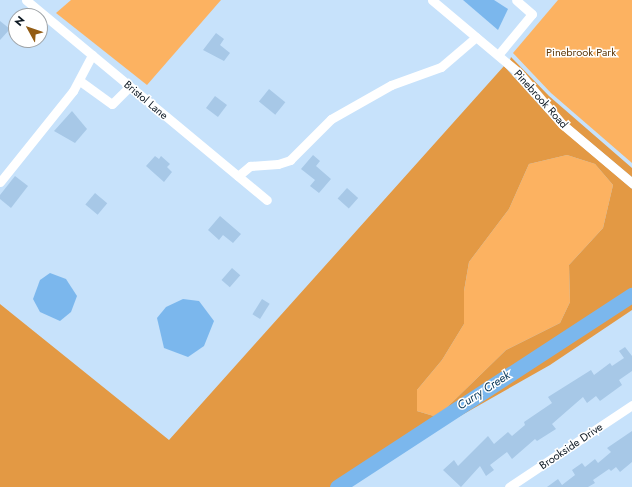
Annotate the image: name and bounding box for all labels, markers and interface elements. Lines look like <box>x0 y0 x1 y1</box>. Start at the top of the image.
north arrow <box>8 8 48 48</box>
text: N <box>11 12 29 29</box>
park label: Pinebrook Park <box>546 45 616 59</box>
street label: Pinebrook Road <box>511 67 571 131</box>
street label: Bristol Lane <box>121 78 171 122</box>
water label: Curry Creek <box>455 369 513 413</box>
street label: Brookside Drive <box>537 420 605 472</box>

